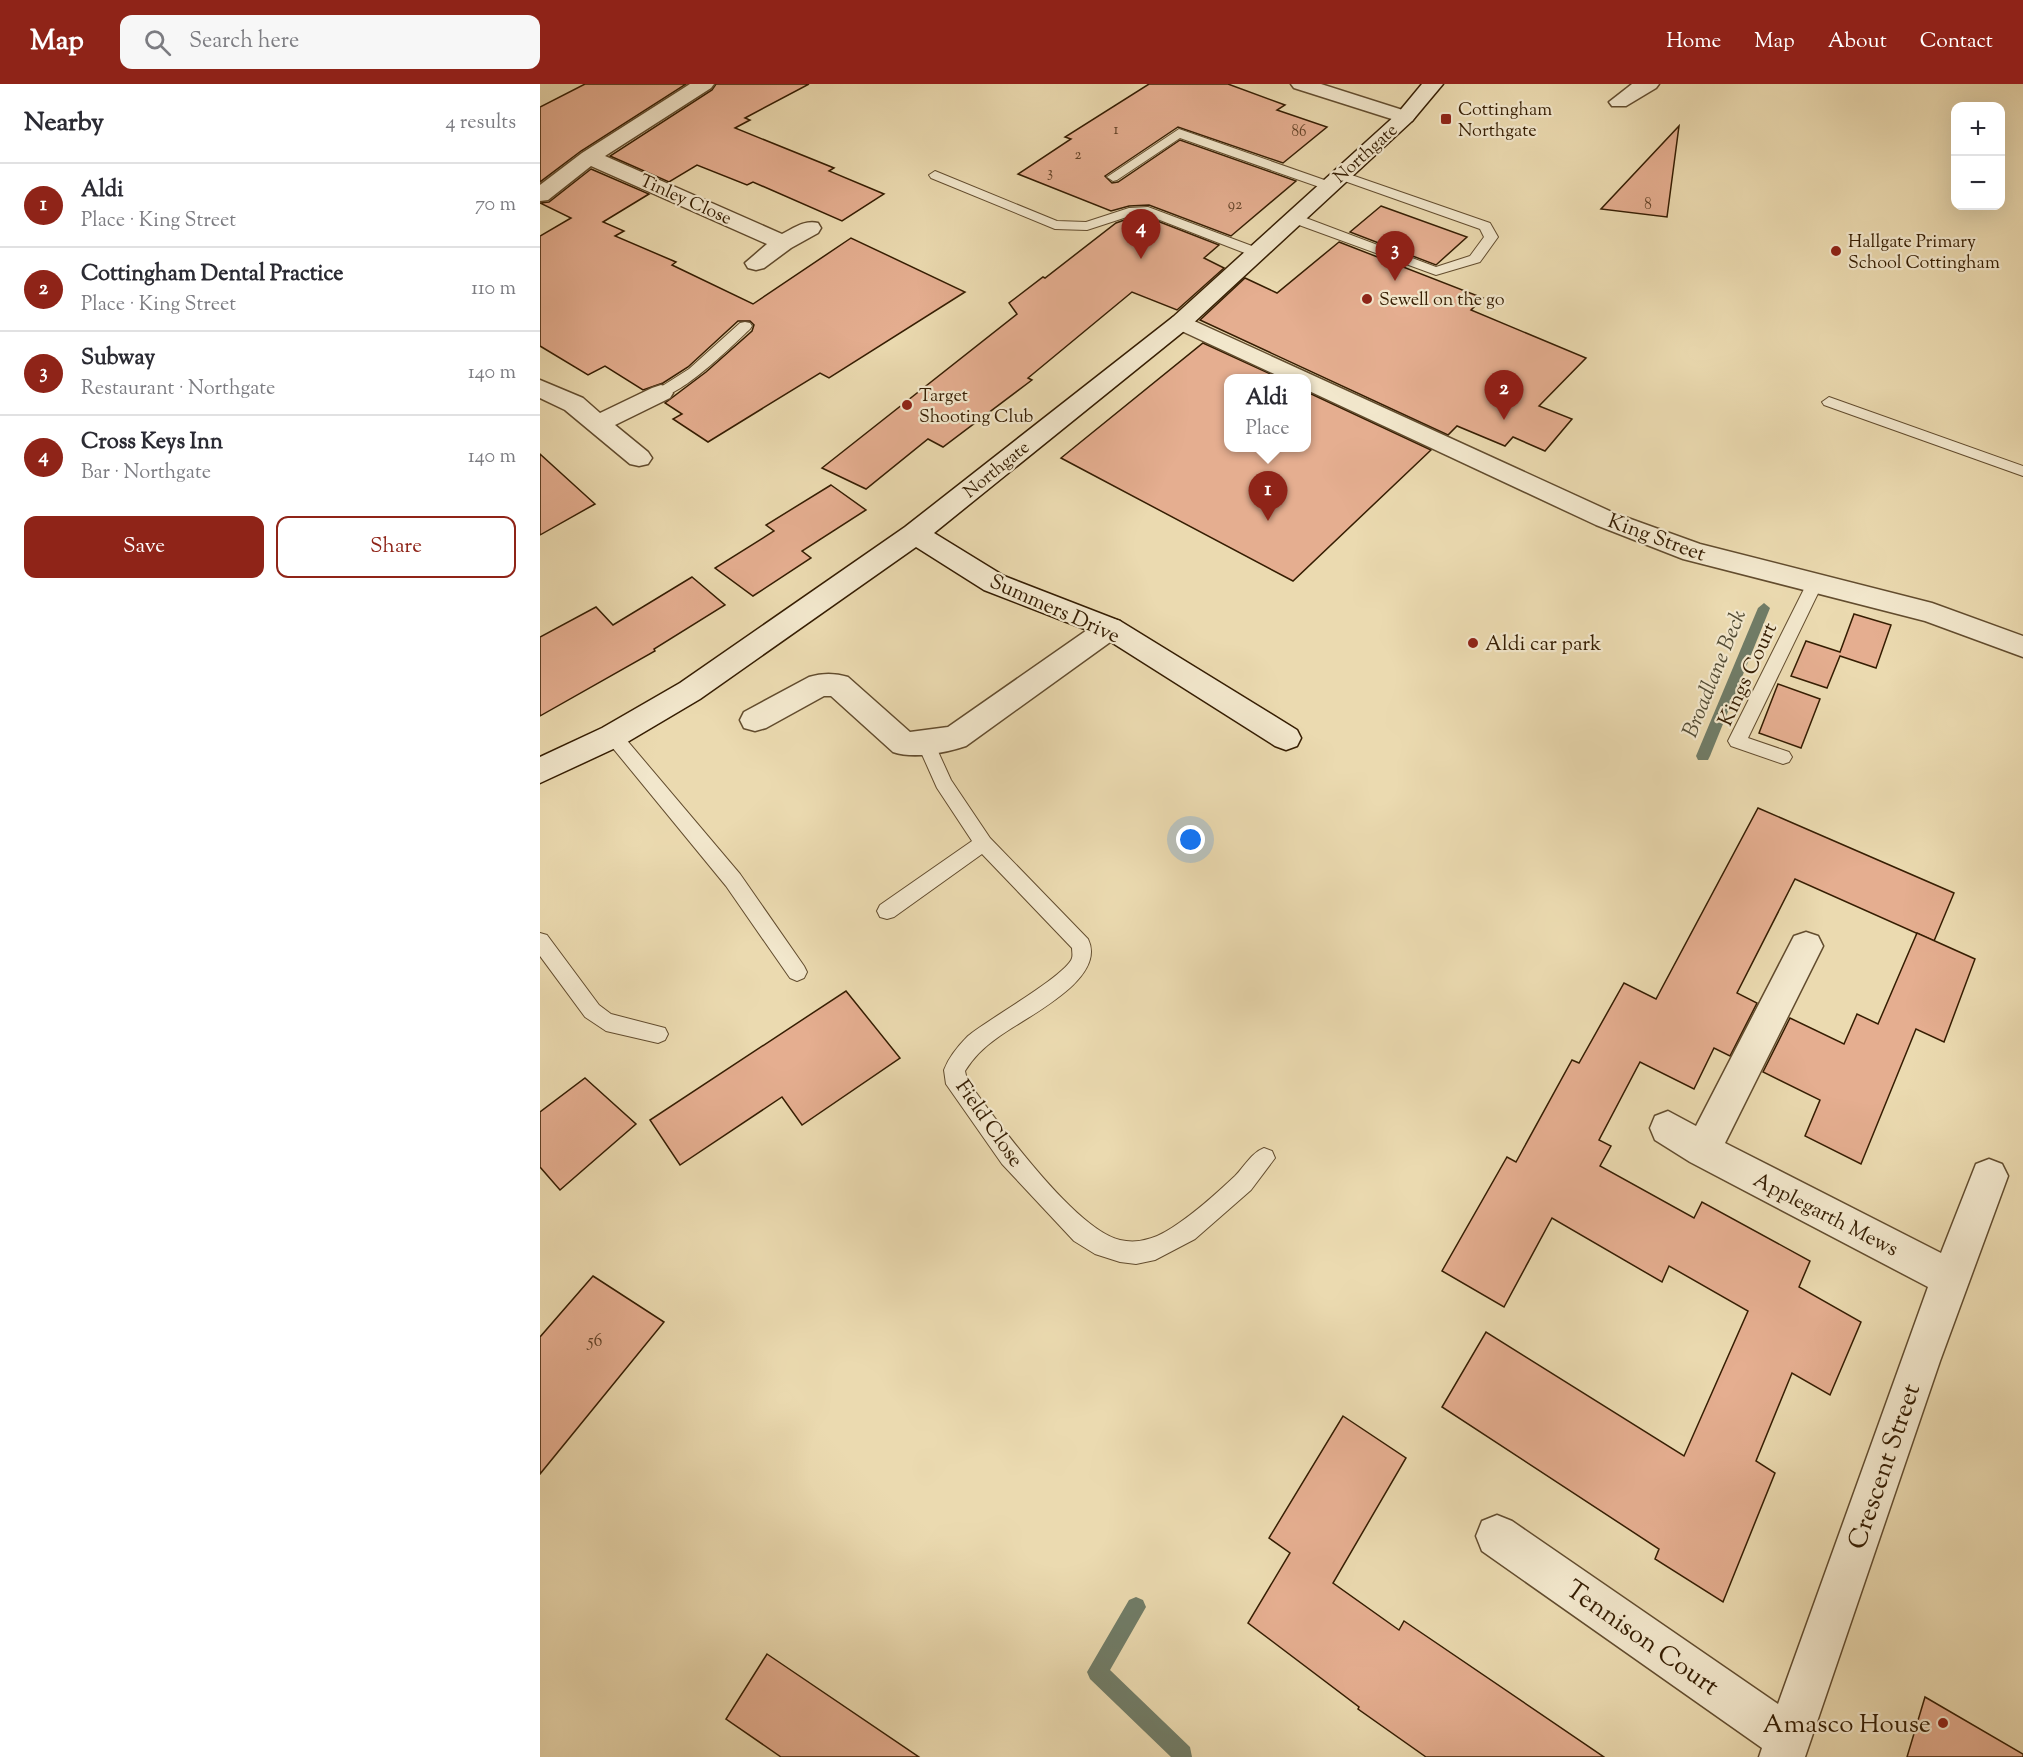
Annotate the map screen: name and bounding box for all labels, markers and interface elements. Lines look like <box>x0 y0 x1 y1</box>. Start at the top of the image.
search box <box>120 15 540 69</box>
text: Map <box>30 22 84 62</box>
icon: search <box>141 26 174 59</box>
text: Search here <box>189 26 299 58</box>
text: Home <box>1666 27 1721 57</box>
text: Map <box>1754 27 1795 57</box>
text: About <box>1828 27 1887 57</box>
text: Contact <box>1920 27 1993 57</box>
place label: Cottingham Northgate <box>1458 98 1552 145</box>
map controls <box>1951 102 2005 210</box>
button: + <box>1951 102 2005 156</box>
text: Nearby <box>24 105 104 142</box>
text: 4 results <box>445 109 516 138</box>
marker: Cottingham Northgate <box>1439 112 1453 126</box>
street label: Northgate <box>1328 118 1404 190</box>
house number: 1 <box>1113 120 1119 141</box>
house number: 86 <box>1292 122 1306 143</box>
house number: 2 <box>1074 145 1082 166</box>
button: − <box>1951 156 2005 210</box>
house number: 3 <box>1047 163 1053 184</box>
street label: Tinley Close <box>635 169 735 233</box>
text: Aldi <box>81 175 123 207</box>
text: 1 <box>40 191 47 220</box>
text: 70 m <box>475 191 516 220</box>
house number: 92 <box>1228 195 1242 216</box>
house number: 8 <box>1644 195 1652 216</box>
text: Place · King Street <box>81 207 236 236</box>
pin: 4 <box>1122 210 1160 259</box>
place label: Hallgate Primary School Cottingham <box>1848 230 2000 277</box>
pin: 3 <box>1376 232 1414 281</box>
marker: Hallgate Primary School Cottingham <box>1829 244 1843 258</box>
text: Cottingham Dental Practice <box>81 259 344 291</box>
text: 2 <box>39 275 48 304</box>
text: 110 m <box>471 275 516 304</box>
place label: Sewell on the go <box>1379 288 1505 314</box>
text: Place · King Street <box>81 291 236 320</box>
marker: Sewell on the go <box>1360 292 1374 306</box>
text: Subway <box>81 343 155 375</box>
text: 3 <box>39 359 48 388</box>
text: 140 m <box>468 359 516 388</box>
pin: 2 <box>1484 370 1524 420</box>
popup <box>1224 374 1311 452</box>
text: Restaurant · Northgate <box>81 375 275 404</box>
text: Aldi <box>1245 383 1288 415</box>
place label: Target Shooting Club <box>919 384 1034 431</box>
marker: Target Shooting Club <box>900 398 914 412</box>
text: Place <box>1245 415 1290 444</box>
text: Cross Keys Inn <box>81 427 223 459</box>
street label: Northgate <box>958 436 1036 505</box>
text: 4 <box>38 443 49 472</box>
text: 140 m <box>468 443 516 472</box>
text: Bar · Northgate <box>81 459 211 488</box>
pin: 1 <box>1248 472 1288 521</box>
street label: King Street <box>1603 507 1710 570</box>
button: Save <box>24 516 264 578</box>
button: Share <box>276 516 516 578</box>
street label: Summers Drive <box>984 568 1124 652</box>
water label: Broadlane Beck <box>1676 605 1756 743</box>
street label: Kings Court <box>1712 618 1786 732</box>
place label: Aldi car park <box>1485 630 1602 660</box>
marker: Aldi car park <box>1466 636 1480 650</box>
your location <box>1176 825 1205 854</box>
street label: Field Close <box>947 1074 1030 1174</box>
street label: Applegarth Mews <box>1747 1166 1903 1265</box>
house number: 56 <box>586 1329 603 1355</box>
street label: Crescent Street <box>1840 1379 1931 1555</box>
street label: Tennison Court <box>1557 1572 1726 1706</box>
place label: Amasco House <box>1763 1707 1931 1744</box>
marker: Amasco House <box>1936 1716 1950 1730</box>

